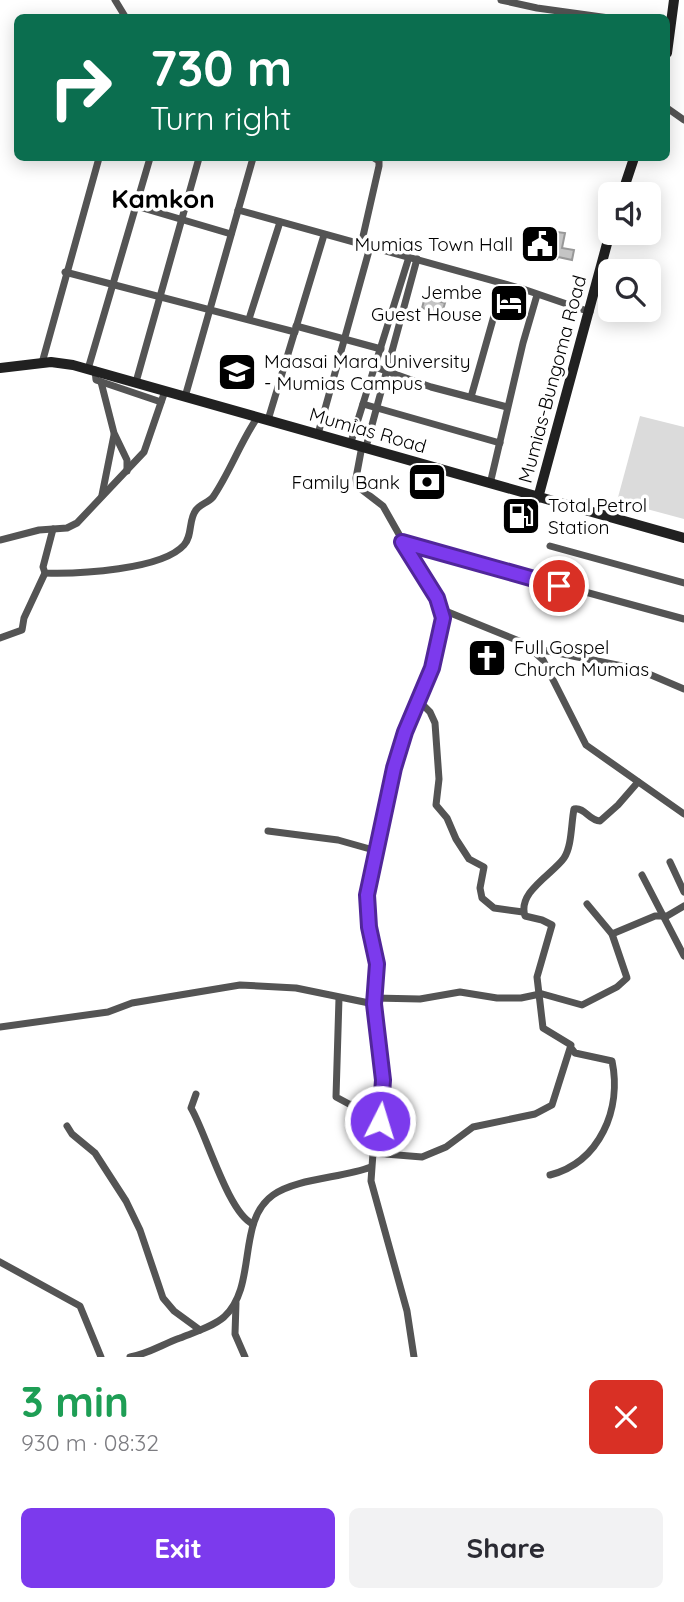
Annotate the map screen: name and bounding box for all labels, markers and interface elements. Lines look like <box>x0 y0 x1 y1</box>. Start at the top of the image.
text: 730 m <box>150 37 292 98</box>
icon: right <box>35 42 126 133</box>
text: Turn right <box>150 98 291 138</box>
district label: Kamkon <box>111 182 215 215</box>
map controls <box>598 182 661 322</box>
button: sound <box>598 182 661 245</box>
public building icon: Mumias Town Hall <box>519 223 561 265</box>
place label: Mumias Town Hall <box>354 232 513 256</box>
button: search <box>598 259 661 322</box>
street label: Mumias-Bungoma Road <box>513 273 591 485</box>
place label: Jembe Guest House <box>371 280 482 326</box>
hotel icon: Jembe Guest House <box>488 282 530 324</box>
place label: Maasai Mara University - Mumias Campus <box>264 349 471 395</box>
school or university icon: Maasai Mara University - Mumias Campus <box>216 351 258 393</box>
street label: Mumias Road <box>307 402 429 458</box>
bank icon: Family Bank <box>406 461 448 503</box>
place label: Family Bank <box>292 470 400 494</box>
place label: Total Petrol Station <box>548 493 647 539</box>
fuel station icon: Total Petrol Station <box>500 495 542 537</box>
pin <box>529 556 589 616</box>
icon: arrive <box>540 567 578 605</box>
place label: Full Gospel Church Mumias <box>514 635 649 681</box>
church icon: Full Gospel Church Mumias <box>466 637 508 679</box>
position arrow <box>343 1084 417 1158</box>
text: 3 min <box>21 1375 129 1428</box>
button: close <box>589 1380 663 1454</box>
text: 930 m · 08:32 <box>21 1428 159 1457</box>
button: Exit <box>21 1508 335 1588</box>
button: Share <box>349 1508 663 1588</box>

